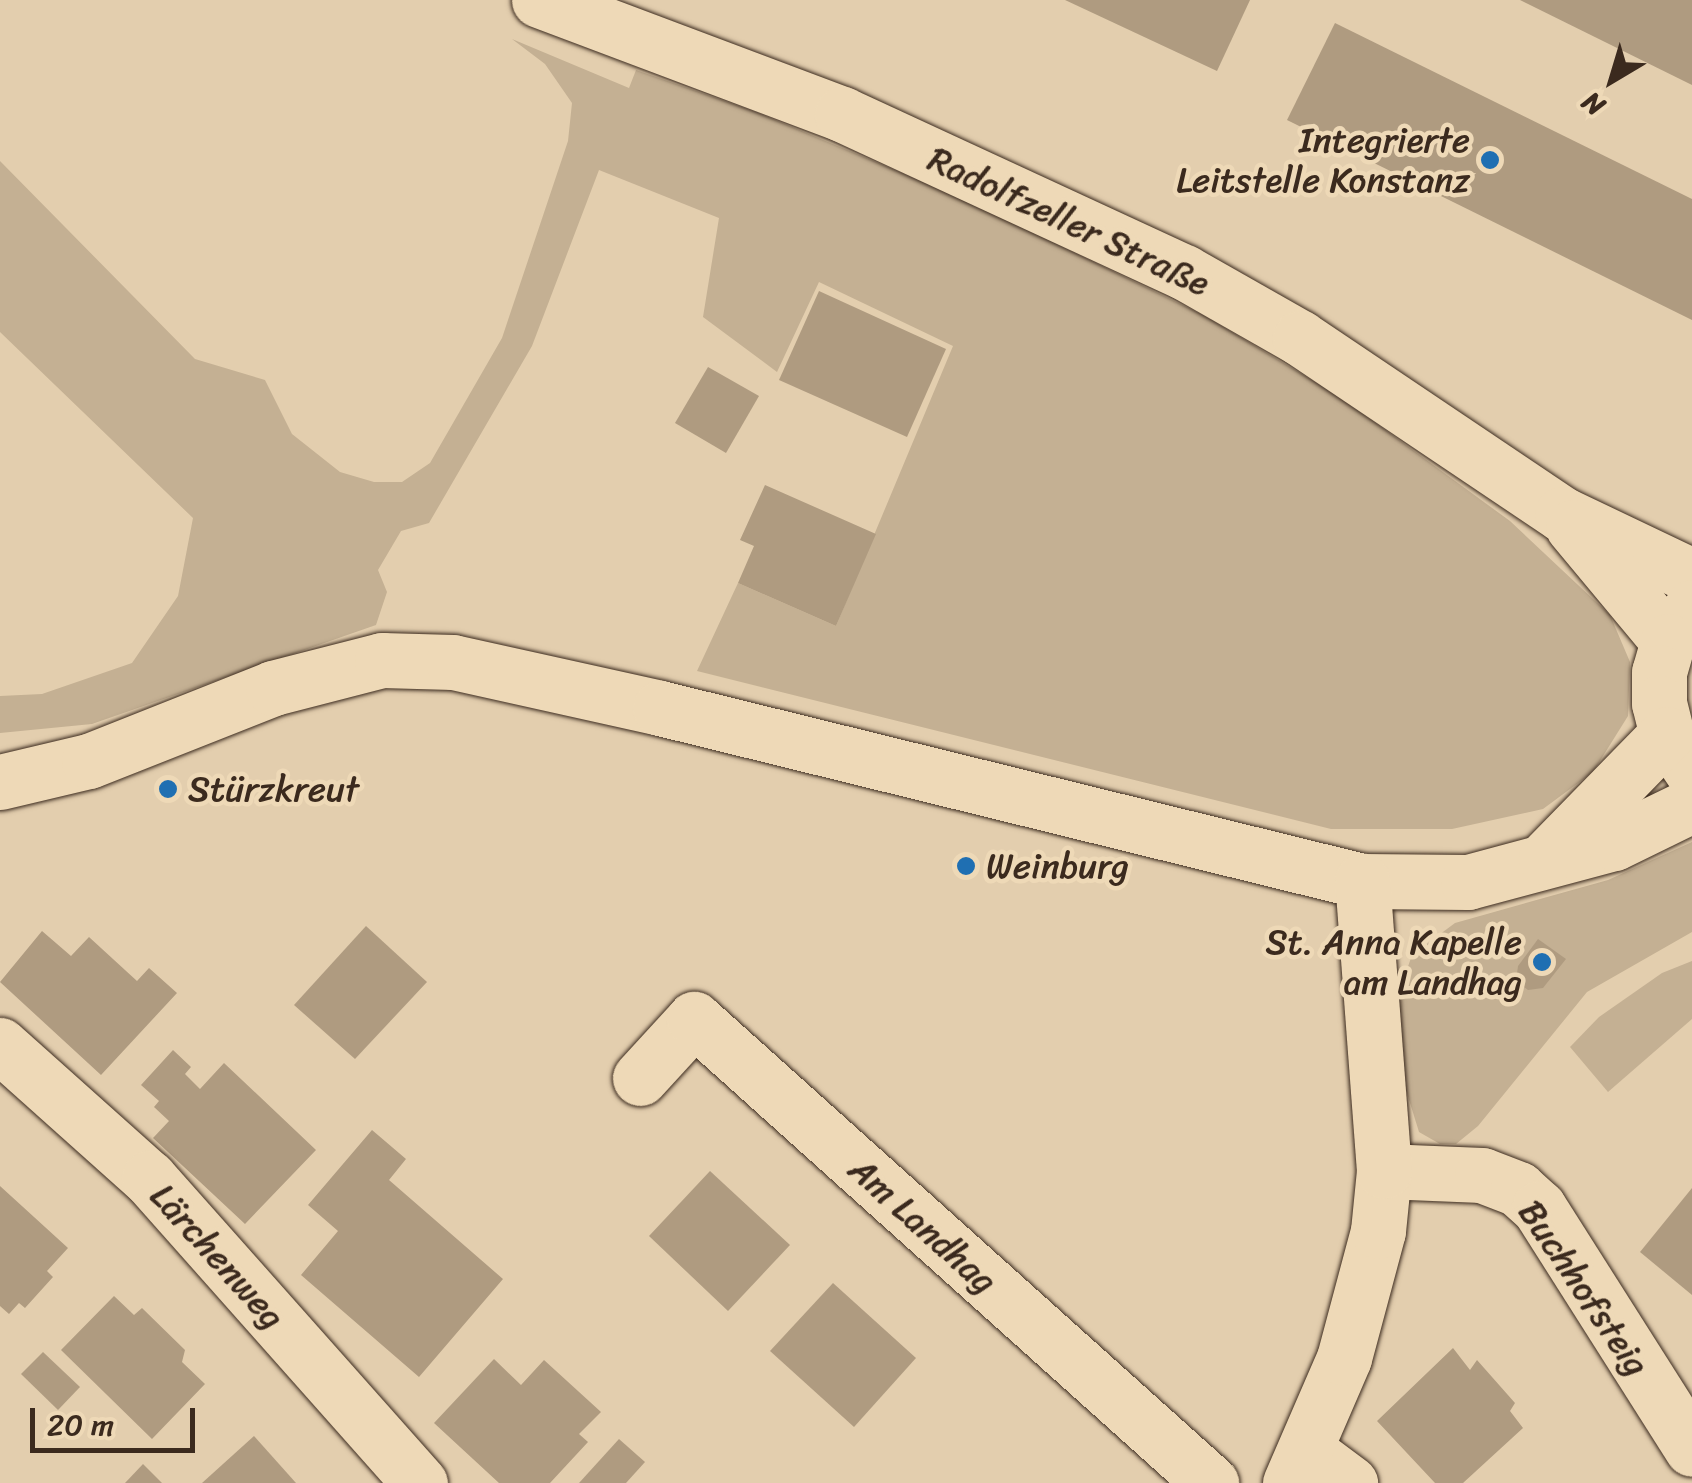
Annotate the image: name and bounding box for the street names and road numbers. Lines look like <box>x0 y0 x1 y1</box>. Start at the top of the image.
street label: Radolfzeller Straße <box>921 137 1217 305</box>
street label: Am Landhag <box>841 1148 1005 1302</box>
street label: Lärchenweg <box>142 1175 294 1337</box>
street label: Buchhofsteig <box>1510 1192 1658 1384</box>

